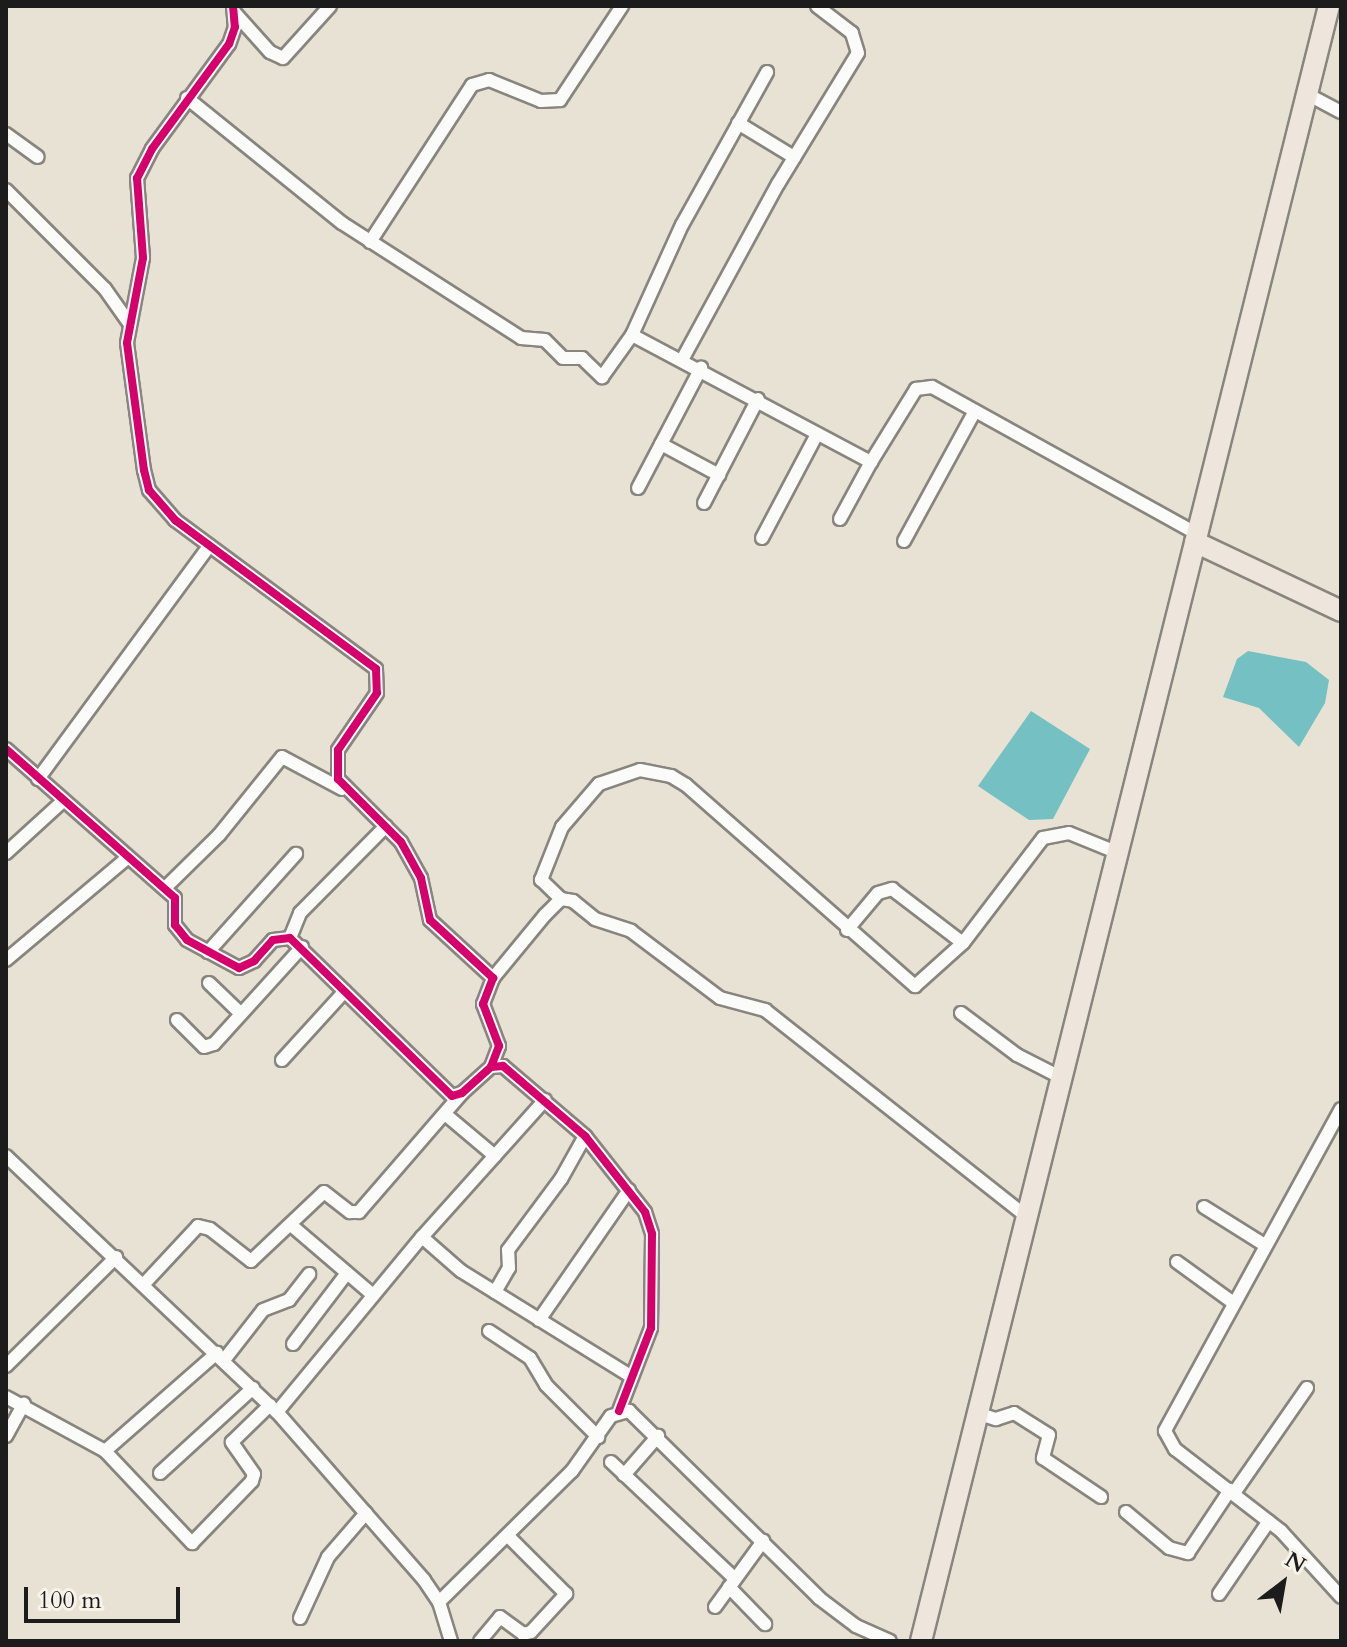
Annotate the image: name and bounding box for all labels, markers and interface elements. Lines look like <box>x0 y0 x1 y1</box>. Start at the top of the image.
north arrow <box>1243 1543 1323 1623</box>
text: N <box>1279 1545 1311 1580</box>
scale bar <box>28 1571 184 1621</box>
text: 100 m <box>38 1584 102 1617</box>

